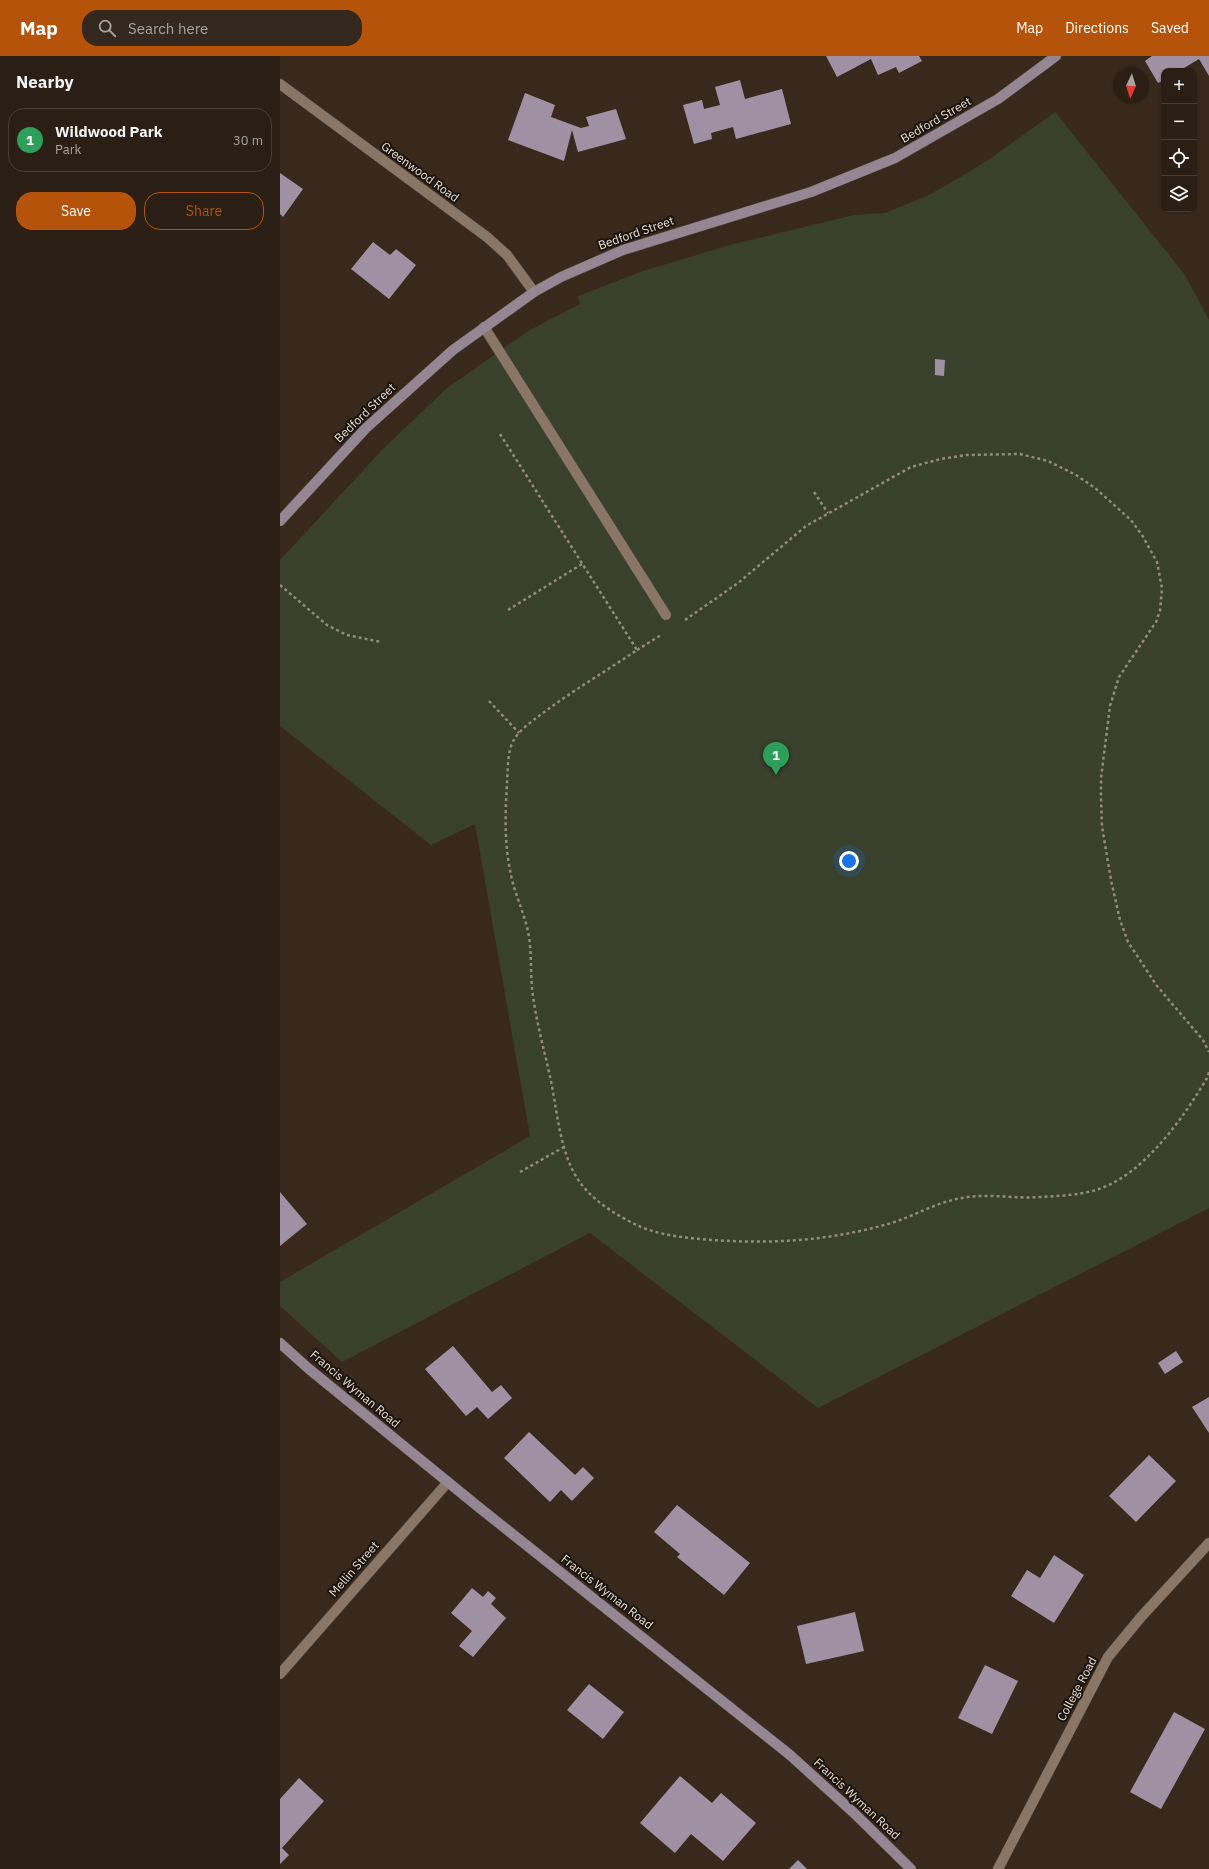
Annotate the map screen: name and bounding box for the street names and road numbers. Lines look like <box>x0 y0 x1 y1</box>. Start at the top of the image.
street label: Bedford Street <box>898 93 974 146</box>
street label: Greenwood Road <box>378 138 462 205</box>
street label: Bedford Street <box>596 213 676 252</box>
street label: Bedford Street <box>331 380 398 445</box>
street label: Francis Wyman Road <box>307 1347 403 1431</box>
street label: Mellin Street <box>326 1538 382 1599</box>
street label: Francis Wyman Road <box>558 1551 656 1632</box>
street label: College Road <box>1053 1654 1100 1723</box>
street label: Francis Wyman Road <box>811 1755 904 1843</box>

